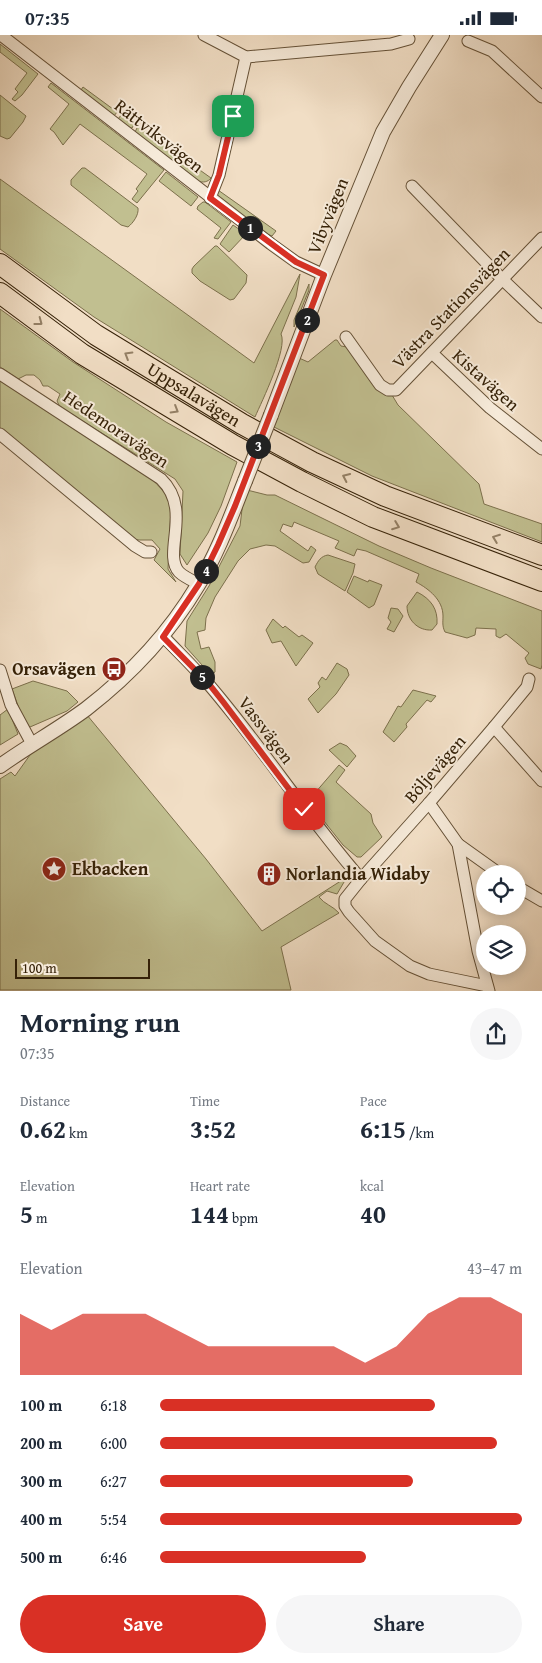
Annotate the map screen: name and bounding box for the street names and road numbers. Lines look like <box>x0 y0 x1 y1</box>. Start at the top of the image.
street label: Rättviksvägen <box>109 92 210 179</box>
street label: Vibyvägen <box>300 174 355 258</box>
street label: Västra Stationsvägen <box>385 241 516 375</box>
street label: Kistavägen <box>447 342 526 417</box>
street label: Uppsalavägen <box>142 355 246 433</box>
street label: Hedemoravägen <box>58 383 175 474</box>
street label: Vassvägen <box>232 690 301 769</box>
street label: Böljevägen <box>397 729 472 809</box>

